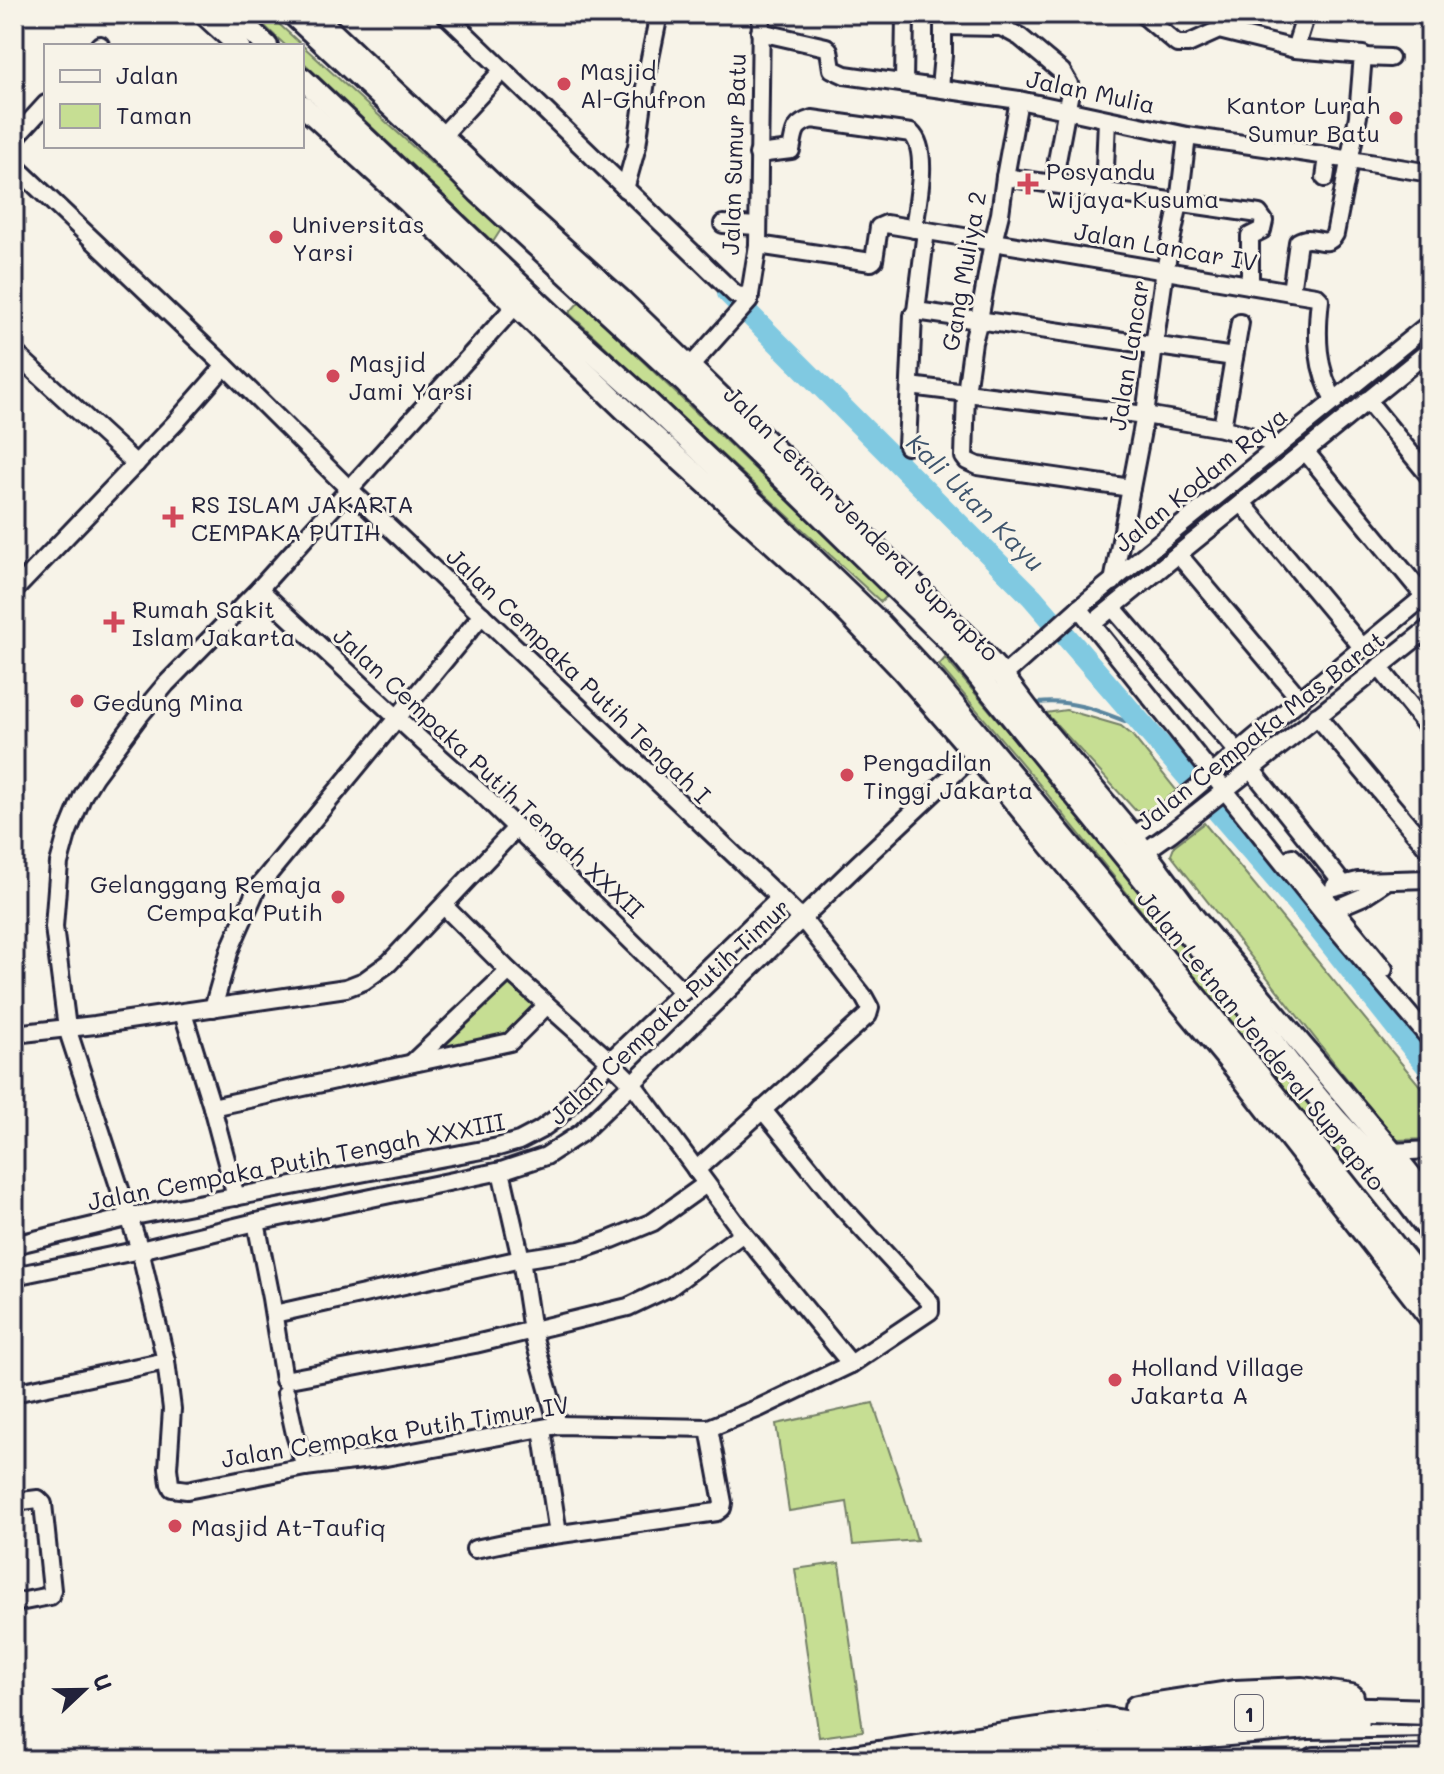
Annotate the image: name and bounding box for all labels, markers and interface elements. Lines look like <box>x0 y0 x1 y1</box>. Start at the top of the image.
legend <box>44 44 304 148</box>
street label: Jalan Sumur Batu <box>714 52 752 256</box>
place label: Masjid Al-Ghufron <box>580 55 706 114</box>
text: Jalan <box>116 59 178 90</box>
street label: Jalan Mulia <box>1024 62 1158 120</box>
marker: Masjid Al-Ghufron <box>555 75 573 93</box>
place label: Kantor Lurah Sumur Batu <box>1226 89 1380 148</box>
text: Taman <box>116 99 192 130</box>
marker: Kantor Lurah Sumur Batu <box>1387 109 1405 127</box>
place label: Posyandu Wijaya Kusuma <box>1046 155 1219 214</box>
marker: Posyandu Wijaya Kusuma <box>1017 173 1039 195</box>
street label: Gang Muliya 2 <box>934 189 992 353</box>
place label: Universitas Yarsi <box>292 208 424 267</box>
street label: Jalan Lancar IV <box>1072 215 1260 277</box>
marker: Universitas Yarsi <box>267 228 285 246</box>
street label: Jalan Lancar <box>1101 277 1155 433</box>
place label: Masjid Jami Yarsi <box>349 347 473 406</box>
marker: Masjid Jami Yarsi <box>324 367 342 385</box>
street label: Jalan Letnan Jenderal Suprapto <box>718 379 1006 667</box>
street label: Jalan Kodam Raya <box>1107 400 1293 558</box>
water label: Kali Utan Kayu <box>900 426 1052 578</box>
place label: RS ISLAM JAKARTA CEMPAKA PUTIH <box>191 488 414 547</box>
marker: RS ISLAM JAKARTA CEMPAKA PUTIH <box>162 506 184 528</box>
street label: Jalan Cempaka Putih Tengah I <box>440 540 718 810</box>
place label: Rumah Sakit Islam Jakarta <box>132 593 295 652</box>
marker: Rumah Sakit Islam Jakarta <box>103 611 125 633</box>
street label: Jalan Cempaka Putih Tengah XXXII <box>327 620 651 924</box>
street label: Jalan Cempaka Mas Barat <box>1129 623 1391 837</box>
place label: Gedung Mina <box>93 686 244 717</box>
marker: Gedung Mina <box>68 692 86 710</box>
place label: Pengadilan Tinggi Jakarta <box>863 746 1033 805</box>
marker: Pengadilan Tinggi Jakarta <box>838 766 856 784</box>
place label: Gelanggang Remaja Cempaka Putih <box>90 868 322 927</box>
street label: Jalan Letnan Jenderal Suprapto <box>1131 884 1393 1196</box>
marker: Gelanggang Remaja Cempaka Putih <box>329 888 347 906</box>
street label: Jalan Cempaka Putih Timur <box>542 891 796 1131</box>
street label: Jalan Cempaka Putih Tengah XXXIII <box>85 1105 507 1217</box>
place label: Holland Village Jakarta A <box>1131 1351 1304 1410</box>
marker: Holland Village Jakarta A <box>1106 1371 1124 1389</box>
street label: Jalan Cempaka Putih Timur IV <box>219 1388 571 1474</box>
place label: Masjid At-Taufiq <box>191 1511 386 1542</box>
marker: Masjid At-Taufiq <box>166 1517 184 1535</box>
north arrow <box>44 1650 124 1730</box>
text: U <box>87 1670 119 1695</box>
road number: 1 <box>1235 1695 1263 1731</box>

